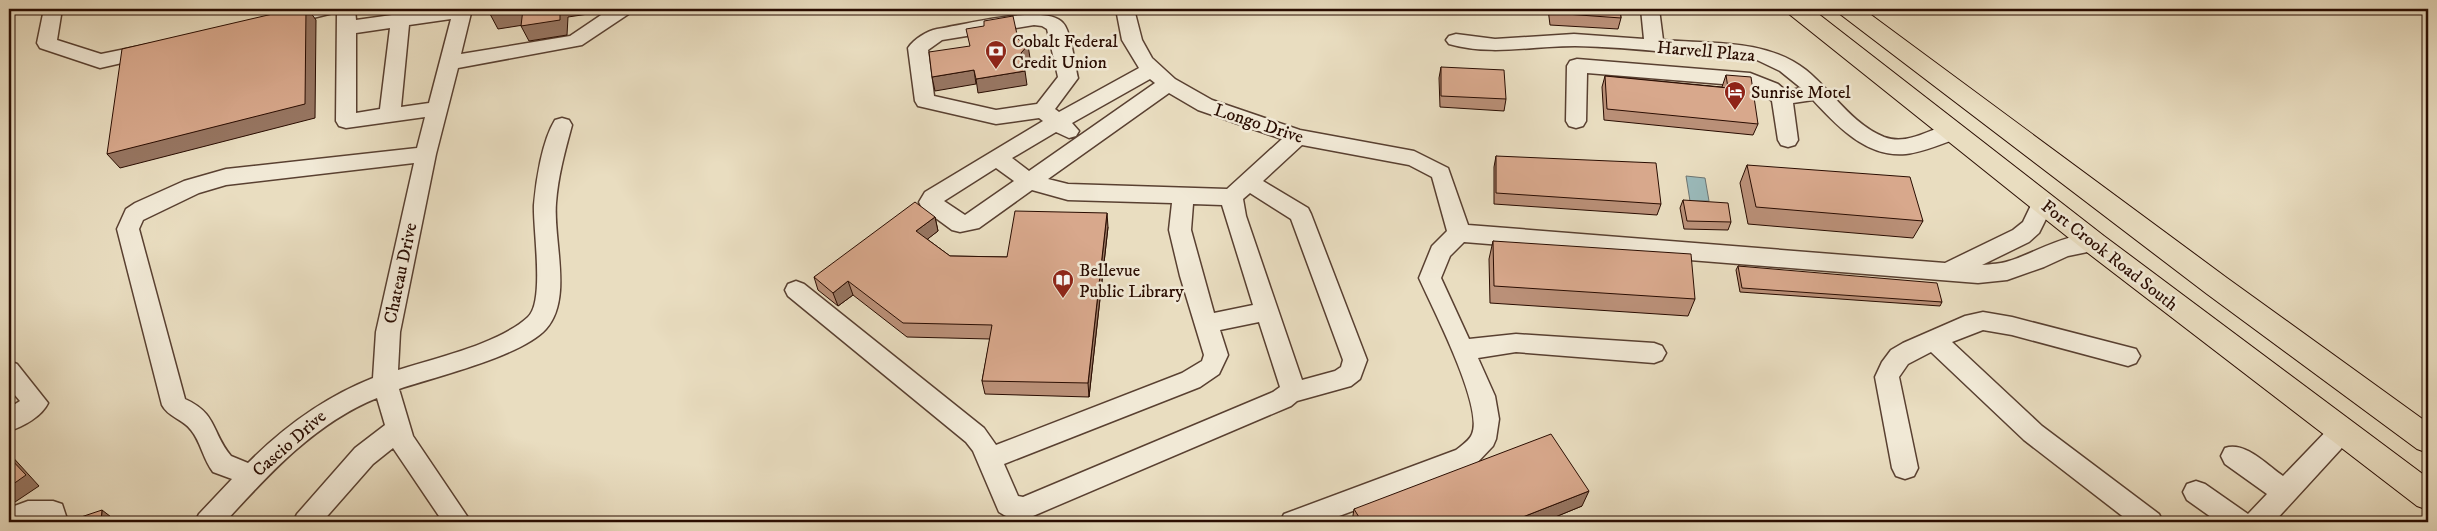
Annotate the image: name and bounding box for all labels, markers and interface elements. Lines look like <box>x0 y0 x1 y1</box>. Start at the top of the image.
place label: Cobalt Federal Credit Union <box>1012 31 1119 74</box>
street label: Harvell Plaza <box>1656 37 1756 67</box>
bank icon: Cobalt Federal Credit Union <box>984 39 1008 70</box>
hotel icon: Sunrise Motel <box>1723 80 1747 111</box>
place label: Sunrise Motel <box>1751 82 1851 104</box>
street label: Longo Drive <box>1211 99 1306 149</box>
street label: Fort Crook Road South <box>2037 196 2183 316</box>
street label: Chateau Drive <box>380 221 422 326</box>
place label: Bellevue Public Library <box>1079 260 1184 303</box>
library icon: Bellevue Public Library <box>1051 268 1075 299</box>
street label: Cascio Drive <box>248 406 331 482</box>

